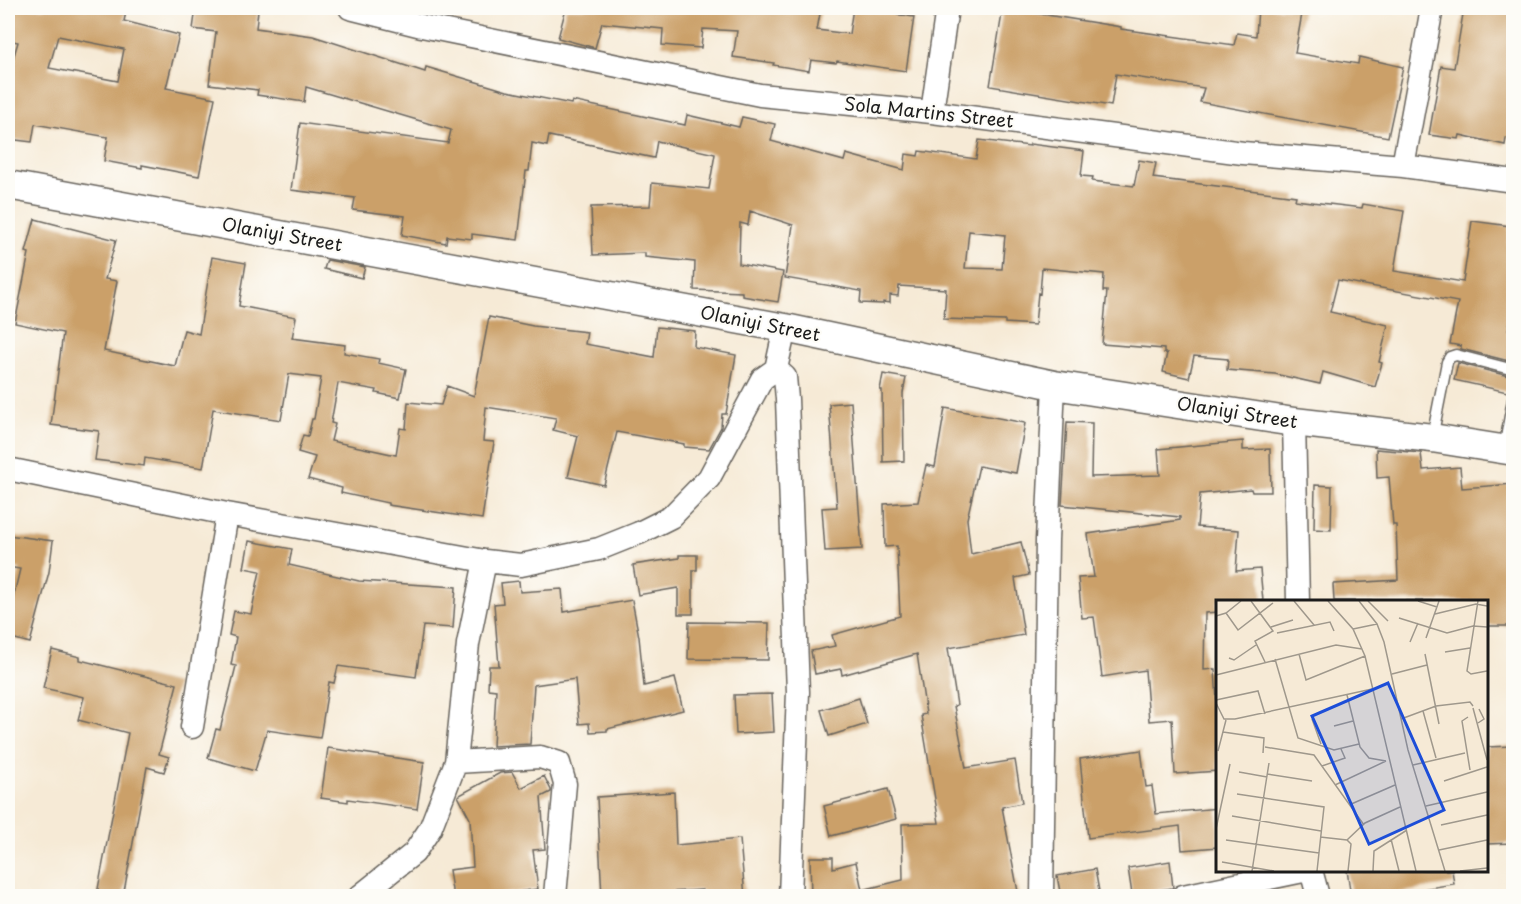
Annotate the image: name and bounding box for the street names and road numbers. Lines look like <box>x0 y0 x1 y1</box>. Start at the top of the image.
street label: Sola Martins Street <box>843 89 1015 134</box>
street label: Olaniyi Street <box>220 210 345 257</box>
street label: Olaniyi Street <box>698 298 823 347</box>
street label: Olaniyi Street <box>1175 389 1299 434</box>

